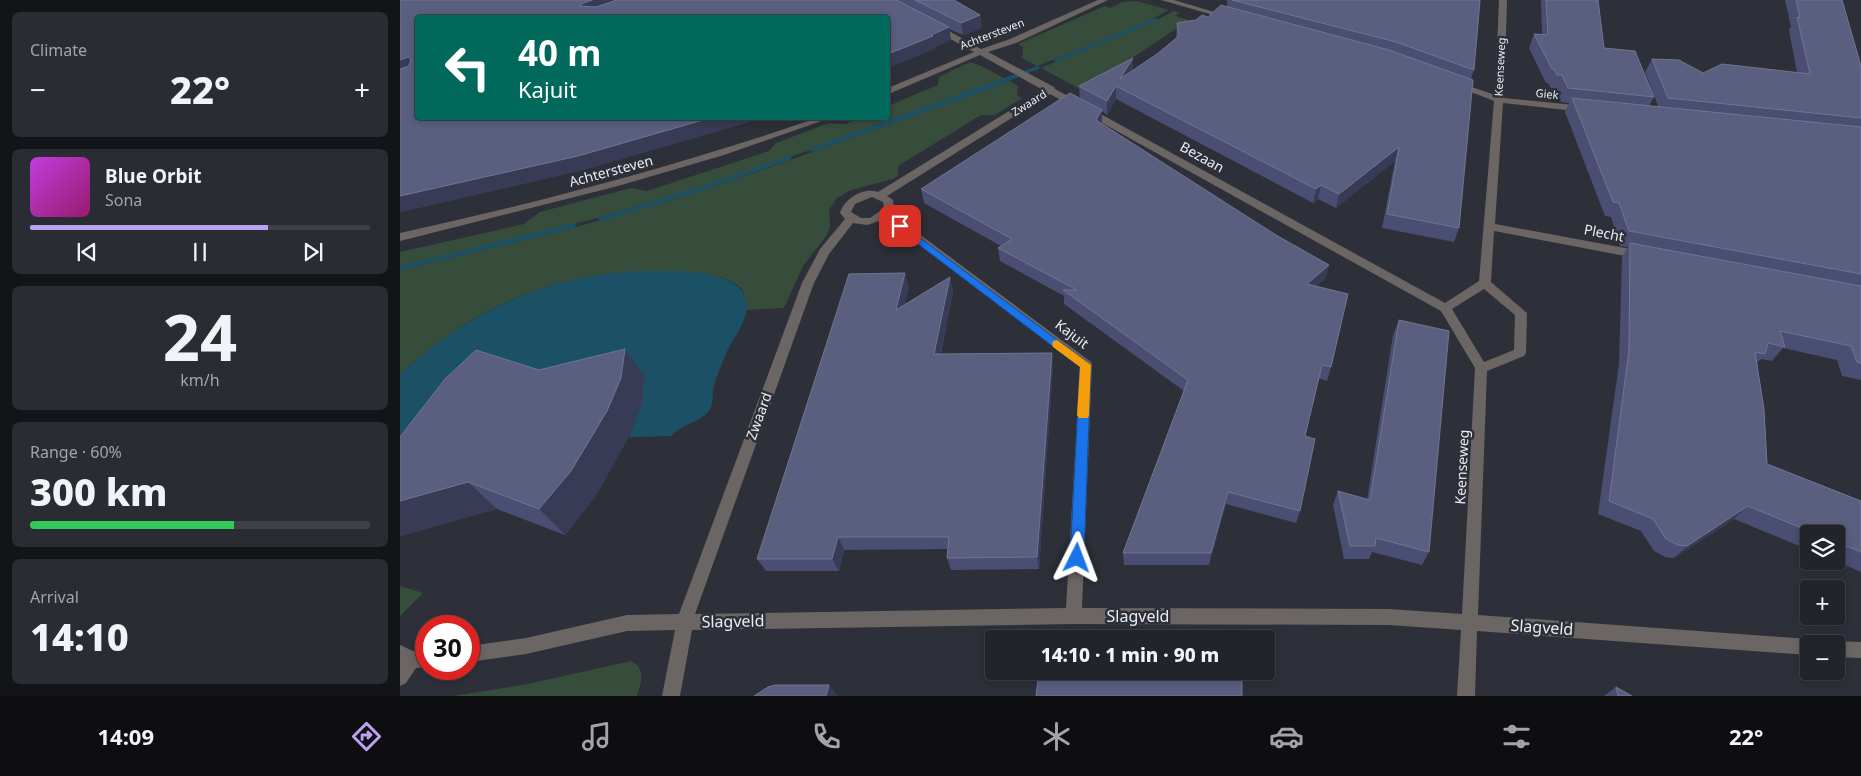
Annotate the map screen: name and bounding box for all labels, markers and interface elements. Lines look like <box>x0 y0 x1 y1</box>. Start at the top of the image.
street label: Achtersteven <box>958 14 1026 53</box>
text: 40 m <box>518 29 601 76</box>
icon: left <box>435 35 500 100</box>
street label: Keenseweg <box>1490 37 1509 97</box>
text: Climate <box>30 39 87 61</box>
text: 22° <box>170 63 230 115</box>
text: − <box>30 70 46 108</box>
text: + <box>354 70 370 108</box>
text: Kajuit <box>518 74 577 104</box>
street label: Giek <box>1535 85 1559 102</box>
street label: Zwaard <box>1008 86 1049 119</box>
street label: Bezaan <box>1177 137 1228 176</box>
street label: Achtersteven <box>567 150 655 191</box>
text: Blue Orbit <box>105 163 201 189</box>
text: Sona <box>105 189 142 211</box>
pin <box>879 205 921 247</box>
icon: arrive <box>886 212 914 240</box>
street label: Plecht <box>1582 219 1626 246</box>
icon: previous <box>73 238 101 266</box>
icon: pause <box>186 238 214 266</box>
icon: next <box>299 238 327 266</box>
text: 24 <box>163 292 237 380</box>
street label: Kajuit <box>1052 315 1093 352</box>
text: km/h <box>180 369 220 391</box>
street label: Zwaard <box>741 390 776 442</box>
street label: Keenseweg <box>1450 429 1473 505</box>
text: Range · 60% <box>30 441 122 463</box>
text: 300 km <box>30 465 168 517</box>
map controls <box>1800 525 1845 680</box>
button: layers <box>1800 525 1845 570</box>
position arrow <box>1050 531 1102 583</box>
button: + <box>1800 580 1845 625</box>
text: Arrival <box>30 586 79 608</box>
street label: Slagveld <box>1107 605 1169 627</box>
street label: Slagveld <box>701 609 765 633</box>
text: 14:10 <box>30 610 129 662</box>
street label: Slagveld <box>1510 614 1574 640</box>
speed limit sign: 30 <box>415 615 480 680</box>
button: − <box>1800 635 1845 680</box>
text: 14:10 · 1 min · 90 m <box>1041 642 1219 668</box>
icon: directions <box>349 719 384 754</box>
icon: music <box>579 719 614 754</box>
icon: phone <box>809 719 844 754</box>
icon: climate <box>1039 719 1074 754</box>
icon: car <box>1269 719 1304 754</box>
icon: filters <box>1499 719 1534 754</box>
text: 14:09 <box>97 721 154 751</box>
text: 22° <box>1729 721 1763 751</box>

